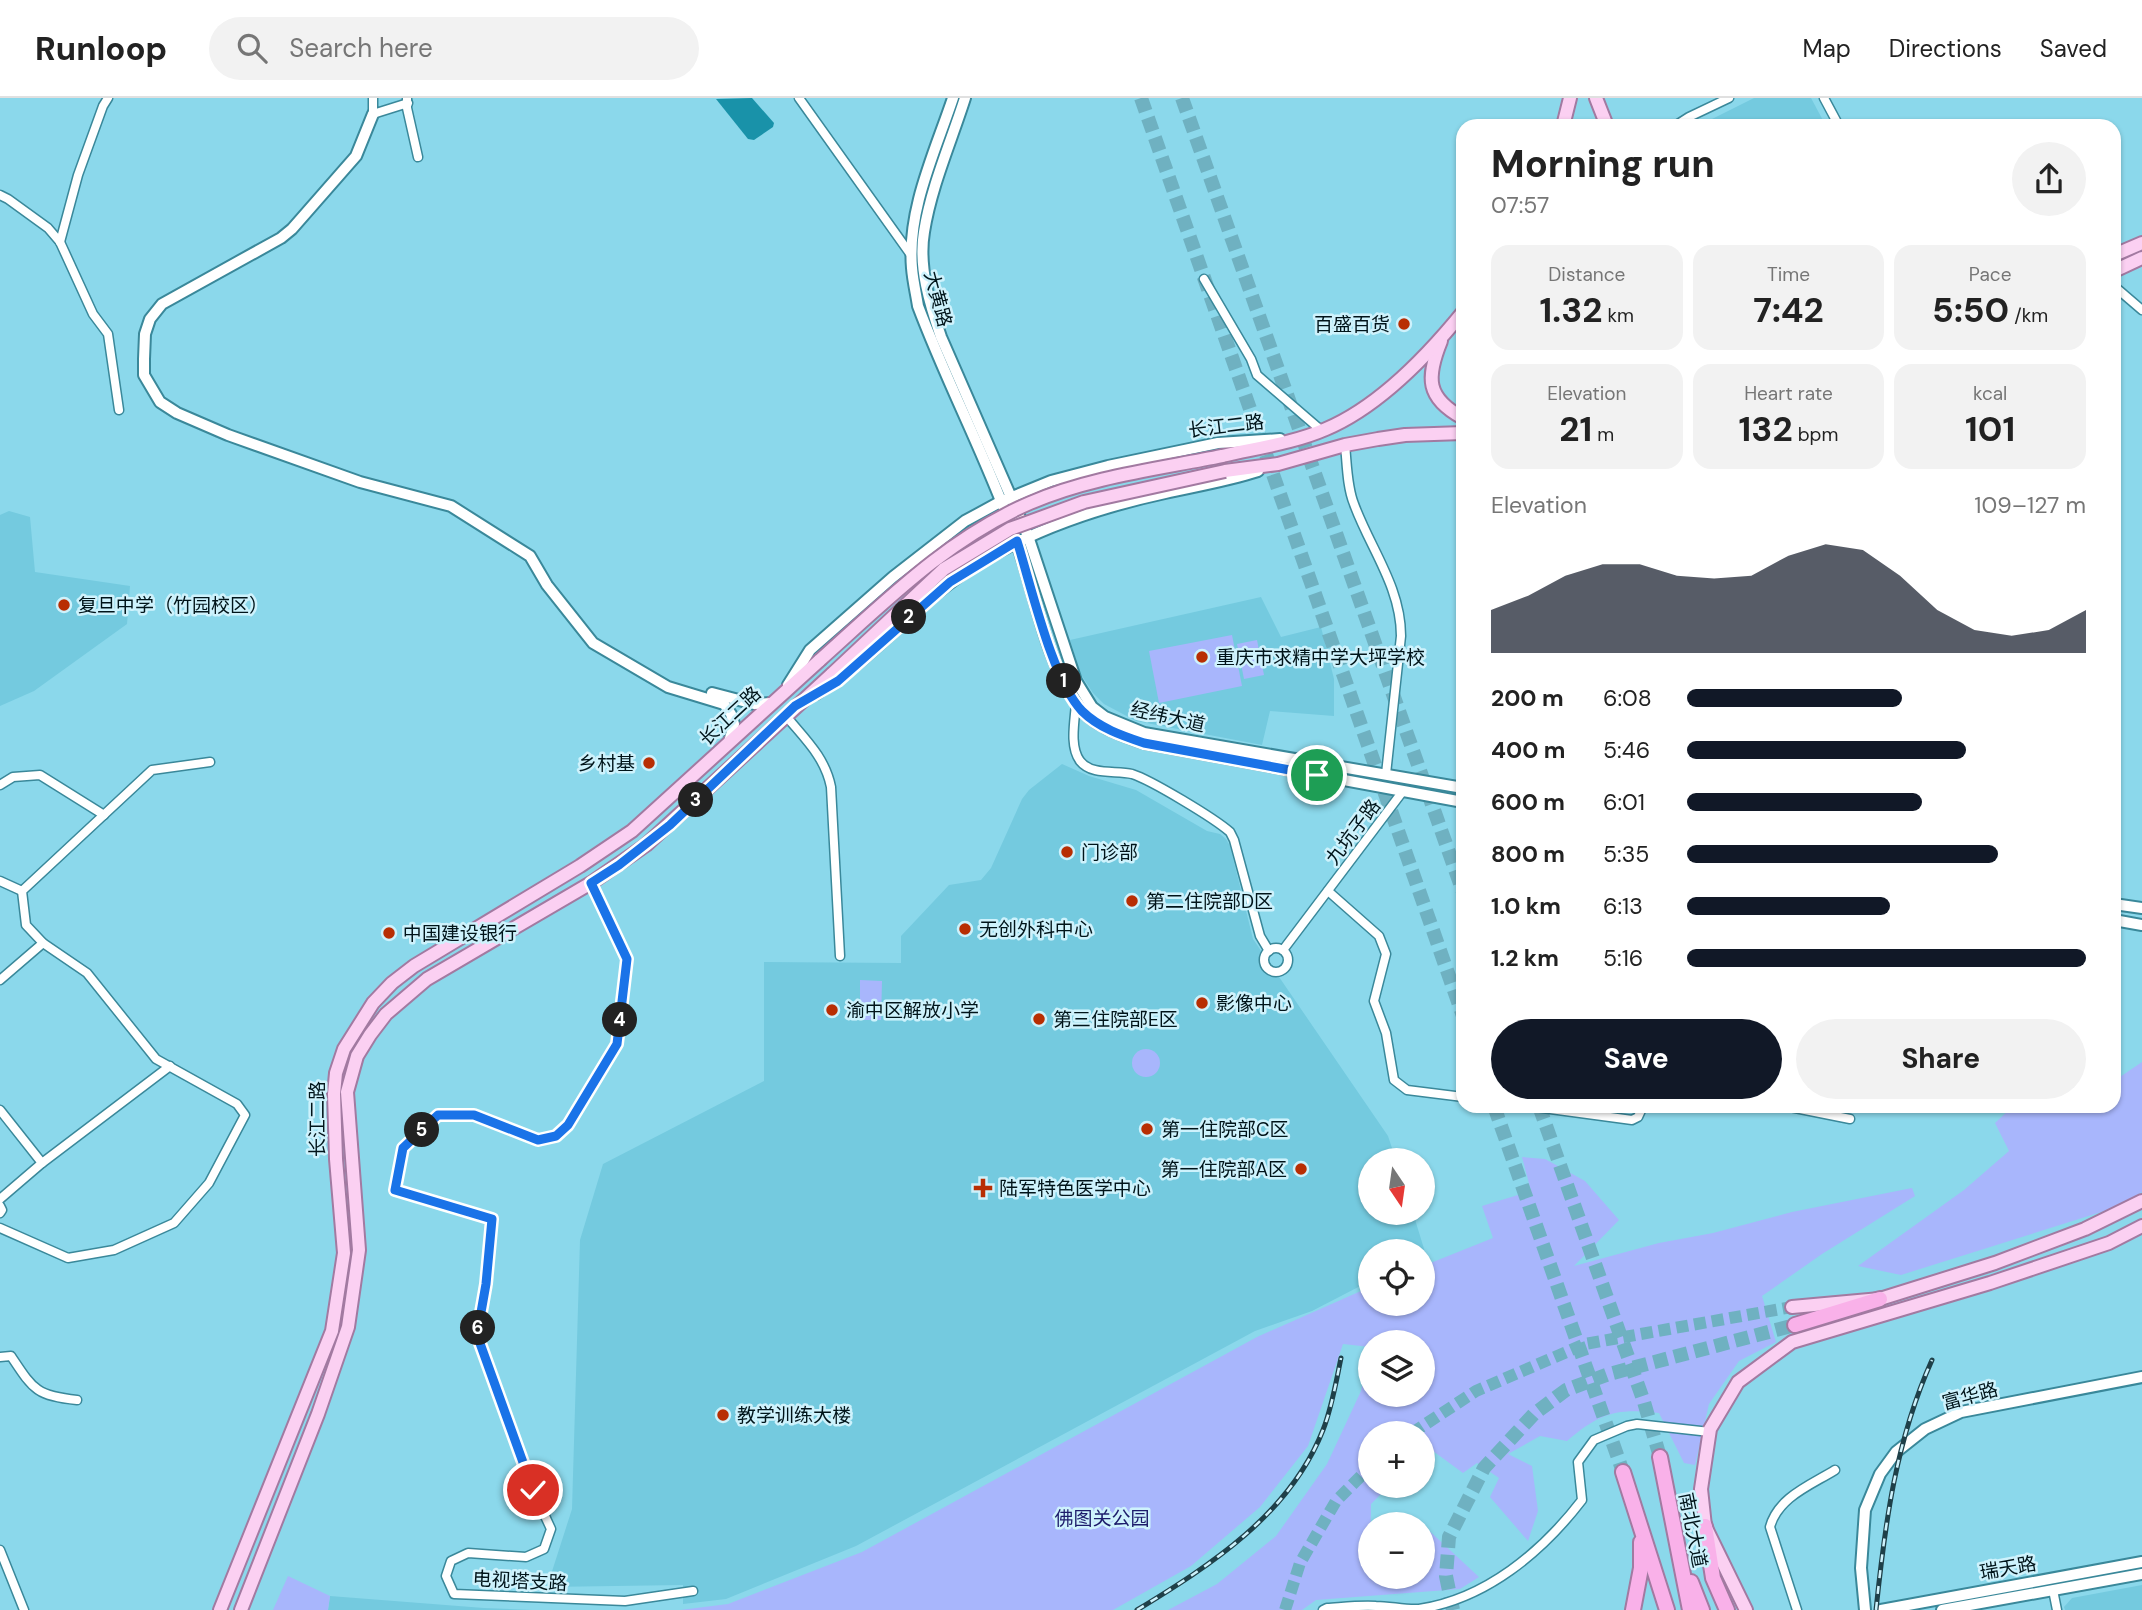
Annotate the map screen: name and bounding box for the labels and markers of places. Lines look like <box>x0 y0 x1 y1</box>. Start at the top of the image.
place label: 百盛百货 <box>1314 312 1390 337</box>
marker: 百盛百货 <box>1396 316 1412 332</box>
place label: 复旦中学（竹园校区） <box>78 593 268 618</box>
marker: 复旦中学（竹园校区） <box>56 597 72 613</box>
pin: 2 <box>892 600 926 634</box>
place label: 重庆市求精中学大坪学校 <box>1216 645 1425 670</box>
marker: 重庆市求精中学大坪学校 <box>1194 649 1210 665</box>
pin: 1 <box>1046 664 1082 698</box>
pin <box>1287 745 1347 805</box>
place label: 乡村基 <box>578 751 635 776</box>
marker: 乡村基 <box>641 755 657 771</box>
pin: 3 <box>678 782 714 818</box>
place label: 门诊部 <box>1081 840 1138 865</box>
marker: 门诊部 <box>1059 844 1075 860</box>
place label: 第二住院部D区 <box>1146 889 1273 914</box>
marker: 第二住院部D区 <box>1124 893 1140 909</box>
place label: 无创外科中心 <box>979 917 1093 942</box>
place label: 中国建设银行 <box>403 921 517 946</box>
marker: 无创外科中心 <box>957 921 973 937</box>
marker: 中国建设银行 <box>381 925 397 941</box>
place label: 影像中心 <box>1216 991 1292 1016</box>
marker: 影像中心 <box>1194 995 1210 1011</box>
place label: 渝中区解放小学 <box>846 998 979 1023</box>
pin: 4 <box>602 1002 638 1038</box>
marker: 渝中区解放小学 <box>824 1002 840 1018</box>
place label: 第三住院部E区 <box>1053 1007 1178 1032</box>
marker: 第三住院部E区 <box>1031 1011 1047 1027</box>
pin: 5 <box>404 1112 440 1148</box>
place label: 第一住院部C区 <box>1161 1117 1289 1142</box>
marker: 第一住院部C区 <box>1139 1121 1155 1137</box>
place label: 第一住院部A区 <box>1160 1157 1287 1182</box>
marker: 第一住院部A区 <box>1293 1161 1309 1177</box>
place label: 陆军特色医学中心 <box>999 1176 1151 1201</box>
marker: 陆军特色医学中心 <box>973 1178 993 1198</box>
pin: 6 <box>461 1310 496 1346</box>
place label: 教学训练大楼 <box>737 1403 851 1428</box>
marker: 教学训练大楼 <box>715 1407 731 1423</box>
pin <box>503 1460 563 1520</box>

